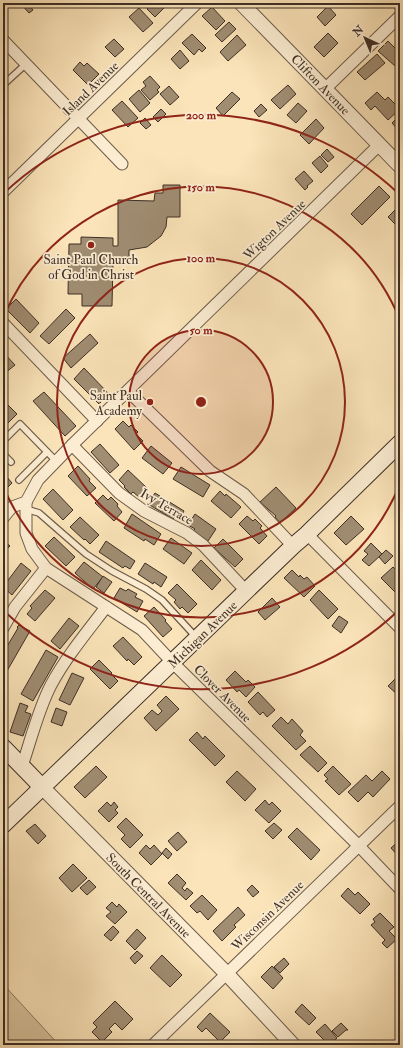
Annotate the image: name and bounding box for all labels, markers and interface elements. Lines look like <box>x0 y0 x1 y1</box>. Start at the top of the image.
north arrow <box>345 18 385 58</box>
text: N <box>350 22 367 40</box>
street label: Clifton Avenue <box>287 51 354 119</box>
street label: Island Avenue <box>59 58 122 119</box>
text: 200 m <box>186 108 217 123</box>
text: 150 m <box>187 180 215 195</box>
street label: Wigton Avenue <box>239 196 310 264</box>
marker: Saint Paul Church of God in Christ <box>86 240 96 250</box>
text: 100 m <box>187 251 216 266</box>
place label: Saint Paul Church of God in Christ <box>44 252 139 283</box>
text: 50 m <box>189 323 213 338</box>
place label: Saint Paul Academy <box>90 388 143 420</box>
centre of rings <box>194 395 208 409</box>
marker: Saint Paul Academy <box>145 397 155 407</box>
street label: Ivy Terrace <box>137 485 196 530</box>
street label: Michigan Avenue <box>165 597 241 672</box>
street label: Clover Avenue <box>190 662 255 726</box>
street label: South Central Avenue <box>102 850 195 942</box>
street label: Wisconsin Avenue <box>228 877 308 955</box>

